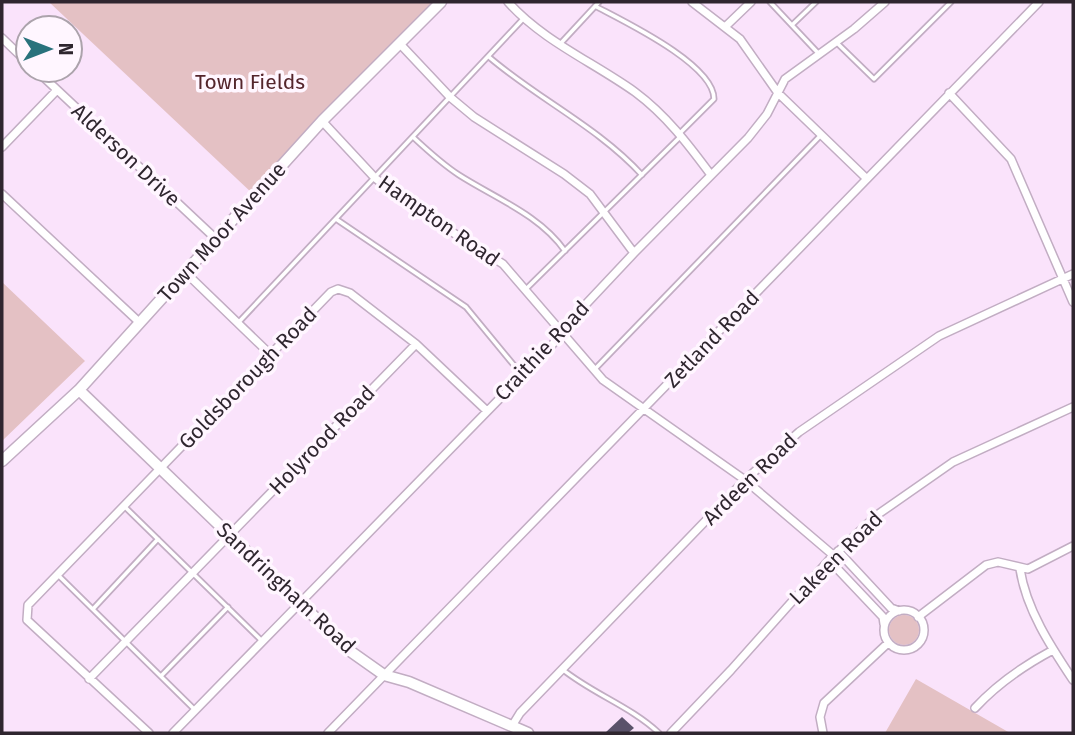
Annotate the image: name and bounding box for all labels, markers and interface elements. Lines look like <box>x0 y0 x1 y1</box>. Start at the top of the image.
north arrow <box>14 14 84 84</box>
text: N <box>54 43 77 55</box>
park label: Town Fields <box>195 69 305 95</box>
street label: Alderson Drive <box>66 98 186 212</box>
street label: Town Moor Avenue <box>152 157 292 307</box>
street label: Hampton Road <box>373 170 505 272</box>
street label: Zetland Road <box>659 285 765 393</box>
street label: Craithie Road <box>489 296 595 406</box>
street label: Goldsborough Road <box>173 301 323 455</box>
street label: Holyrood Road <box>264 380 380 500</box>
street label: Ardeen Road <box>697 428 803 530</box>
street label: Lakeen Road <box>784 506 888 610</box>
street label: Sandringham Road <box>211 517 361 659</box>

